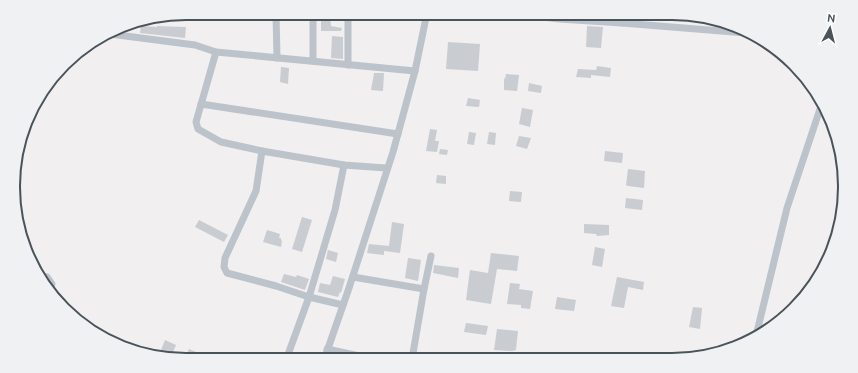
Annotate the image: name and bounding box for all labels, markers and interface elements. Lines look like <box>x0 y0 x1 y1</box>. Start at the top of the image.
north arrow <box>810 8 850 48</box>
text: N <box>826 12 836 25</box>

